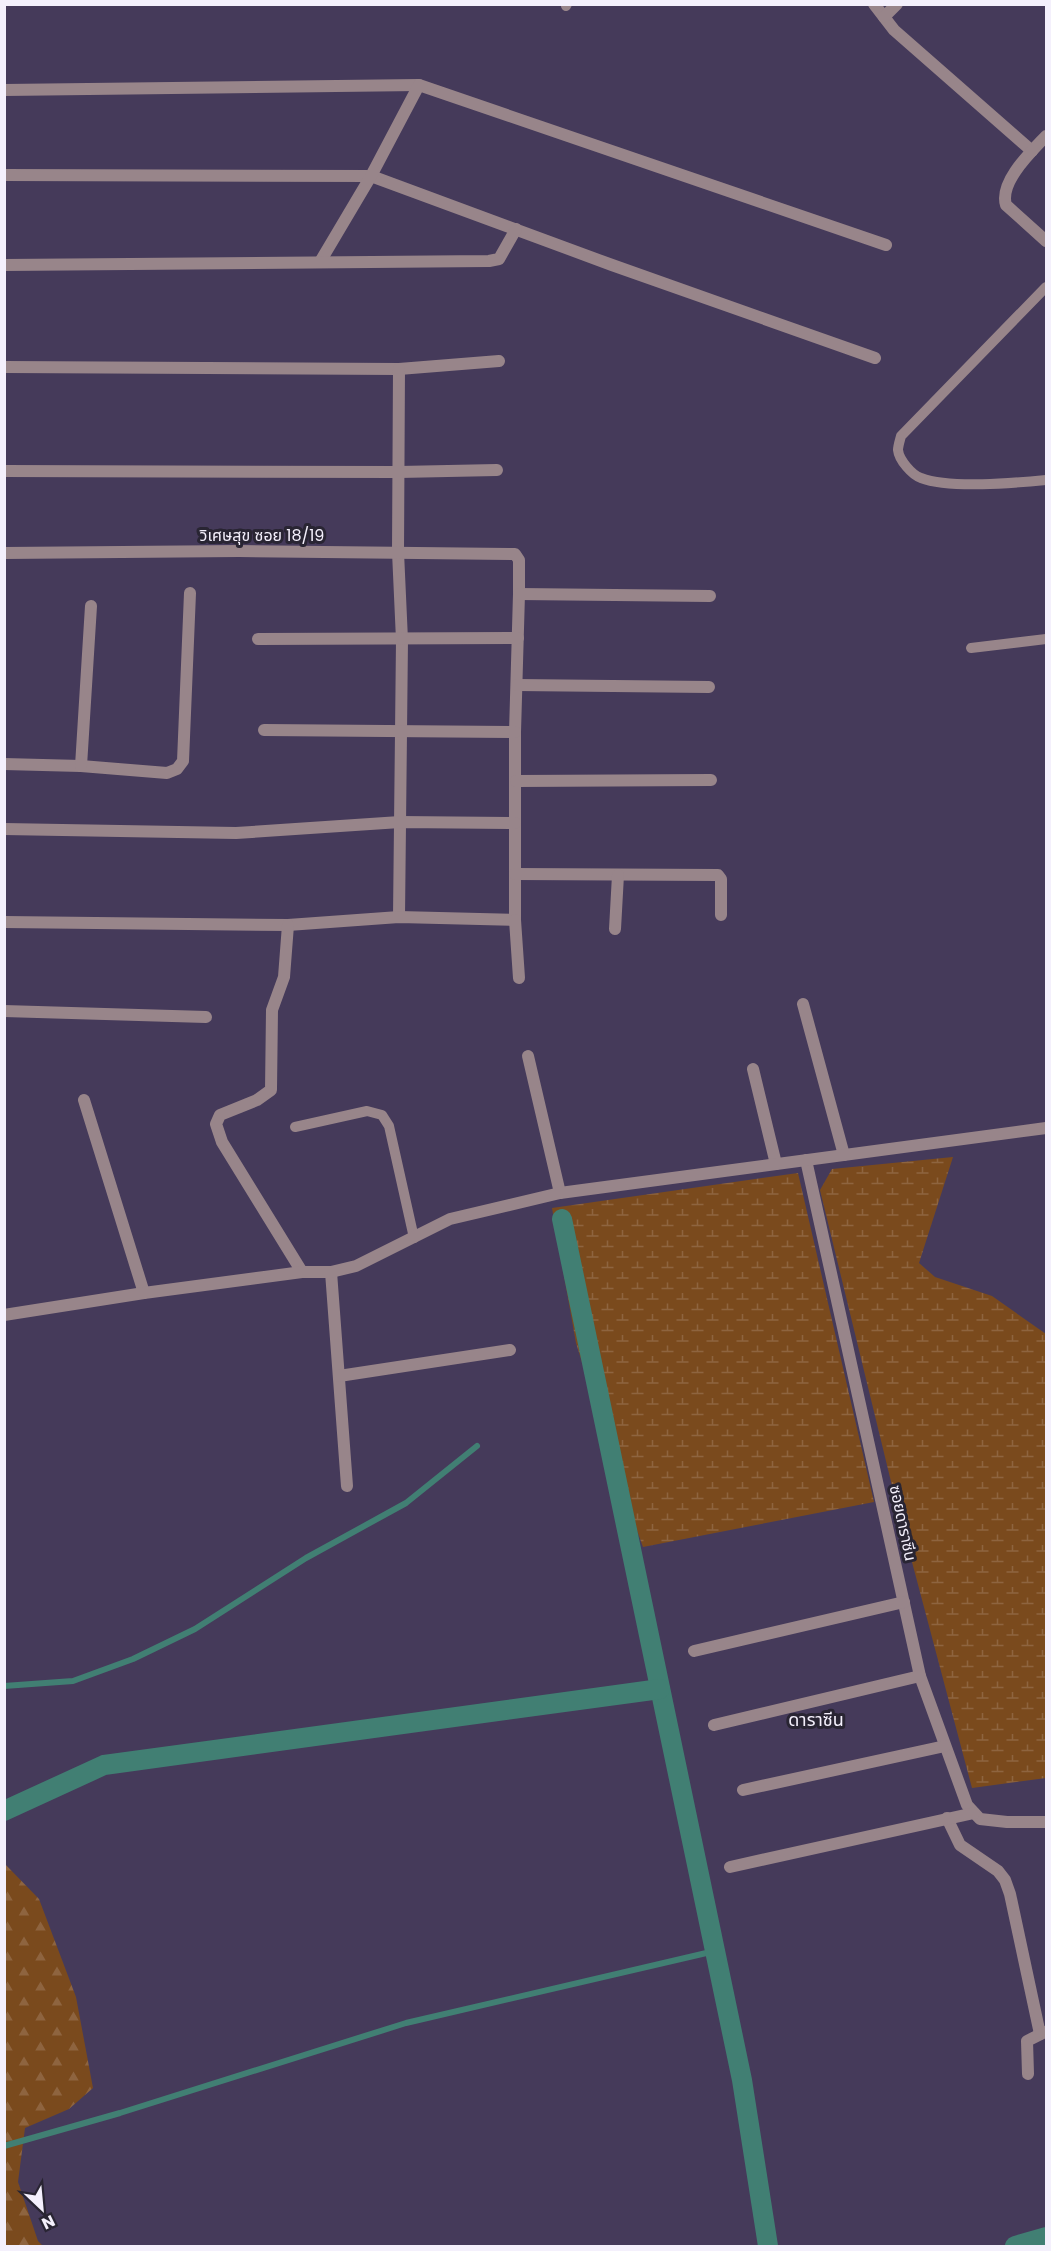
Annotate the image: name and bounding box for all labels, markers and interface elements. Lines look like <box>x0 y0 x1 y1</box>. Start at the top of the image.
street label: วิเศษสุข ซอย 18/19 <box>199 524 324 547</box>
street label: ซอยดาราซีน <box>884 1483 922 1563</box>
district label: ดาราซีน <box>788 1707 844 1732</box>
north arrow <box>12 2179 72 2239</box>
text: N <box>38 2209 59 2235</box>

